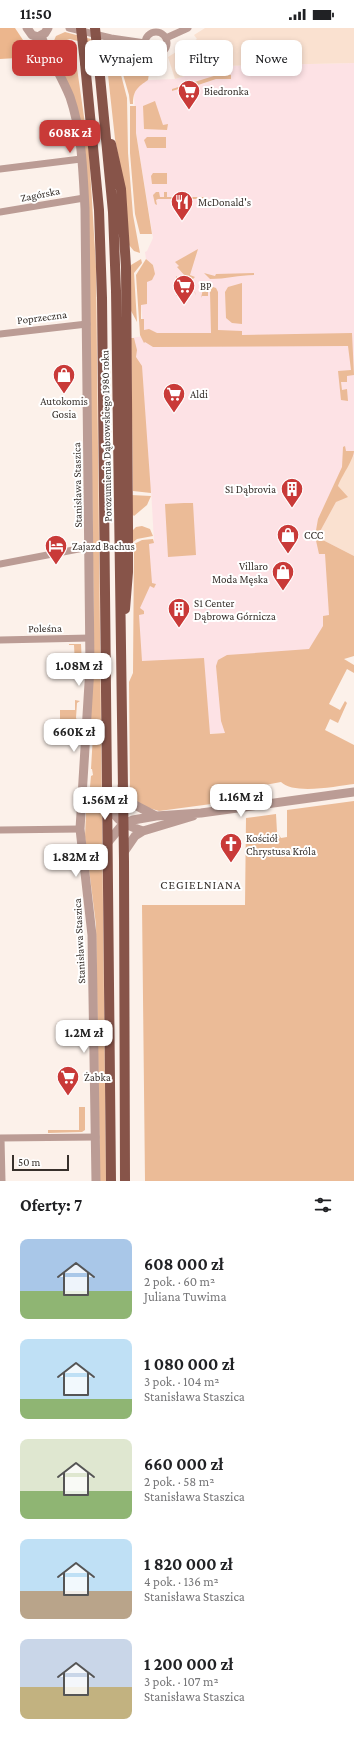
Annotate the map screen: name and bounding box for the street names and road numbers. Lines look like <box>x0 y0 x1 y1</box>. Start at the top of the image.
street label: Zagórska <box>19 184 61 205</box>
street label: Poprzeczna <box>16 308 68 327</box>
street label: Porozumienia Dąbrowskiego 1980 roku <box>98 350 114 522</box>
street label: Stanisława Staszica <box>70 442 84 528</box>
street label: Poleśna <box>28 622 62 634</box>
street label: Stanisława Staszica <box>71 898 87 984</box>

